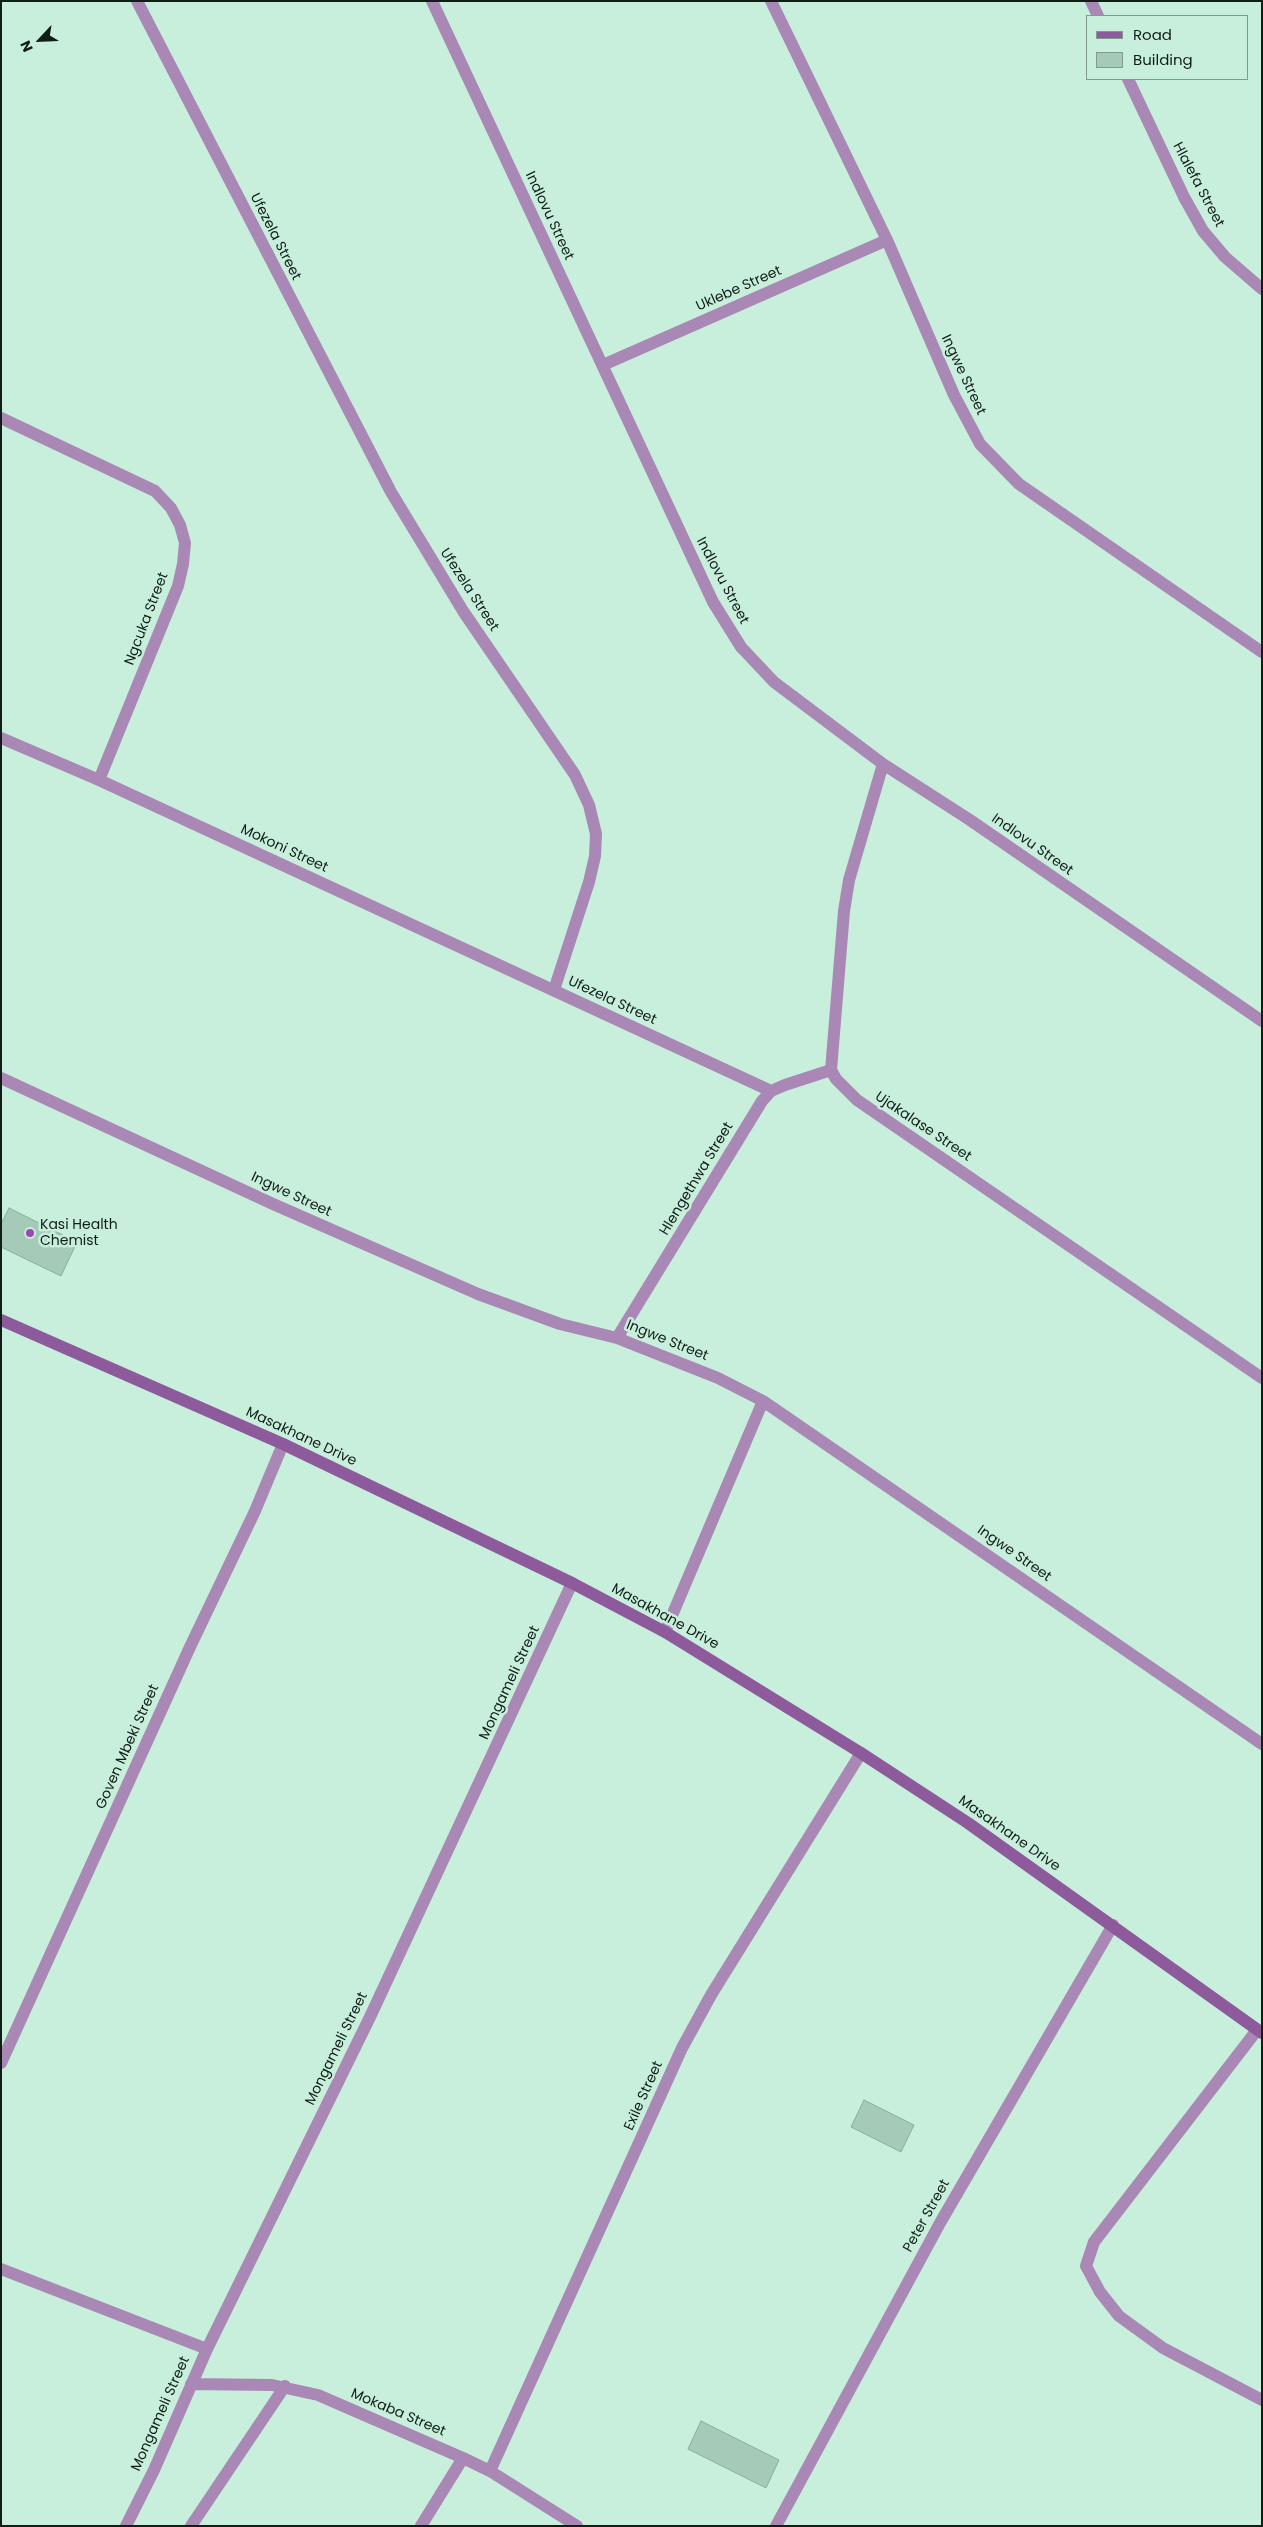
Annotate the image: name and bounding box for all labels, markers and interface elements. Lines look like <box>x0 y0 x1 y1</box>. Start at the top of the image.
north arrow <box>15 15 65 65</box>
legend <box>1086 15 1248 80</box>
text: Road <box>1133 24 1172 45</box>
text: N <box>15 37 38 55</box>
text: Building <box>1133 49 1193 70</box>
street label: Hlalefa Street <box>1169 140 1227 230</box>
street label: Indlovu Street <box>521 169 577 263</box>
street label: Ufezela Street <box>246 191 304 283</box>
street label: Uklebe Street <box>694 263 784 315</box>
street label: Ingwe Street <box>937 332 989 418</box>
street label: Indlovu Street <box>692 535 752 627</box>
street label: Ufezela Street <box>436 545 502 635</box>
street label: Ngcuka Street <box>122 570 172 668</box>
street label: Indlovu Street <box>988 811 1076 879</box>
street label: Mokoni Street <box>238 821 330 877</box>
street label: Ufezela Street <box>565 973 659 1029</box>
street label: Ujakalase Street <box>872 1089 974 1165</box>
street label: Hlengethwa Street <box>657 1120 737 1238</box>
street label: Ingwe Street <box>248 1169 334 1221</box>
place label: Kasi Health Chemist <box>40 1217 118 1250</box>
marker: Kasi Health Chemist <box>24 1227 36 1239</box>
street label: Ingwe Street <box>624 1317 710 1365</box>
street label: Masakhane Drive <box>243 1404 359 1470</box>
street label: Ingwe Street <box>974 1522 1054 1586</box>
street label: Masakhane Drive <box>608 1580 722 1654</box>
street label: Mongameli Street <box>476 1623 544 1743</box>
street label: Goven Mbeki Street <box>93 1682 163 1812</box>
street label: Masakhane Drive <box>955 1793 1063 1875</box>
street label: Mongameli Street <box>302 1990 372 2108</box>
street label: Exile Street <box>621 2059 667 2133</box>
street label: Peter Street <box>900 2177 954 2255</box>
street label: Mongameli Street <box>128 2354 194 2474</box>
street label: Mokaba Street <box>348 2385 448 2441</box>

